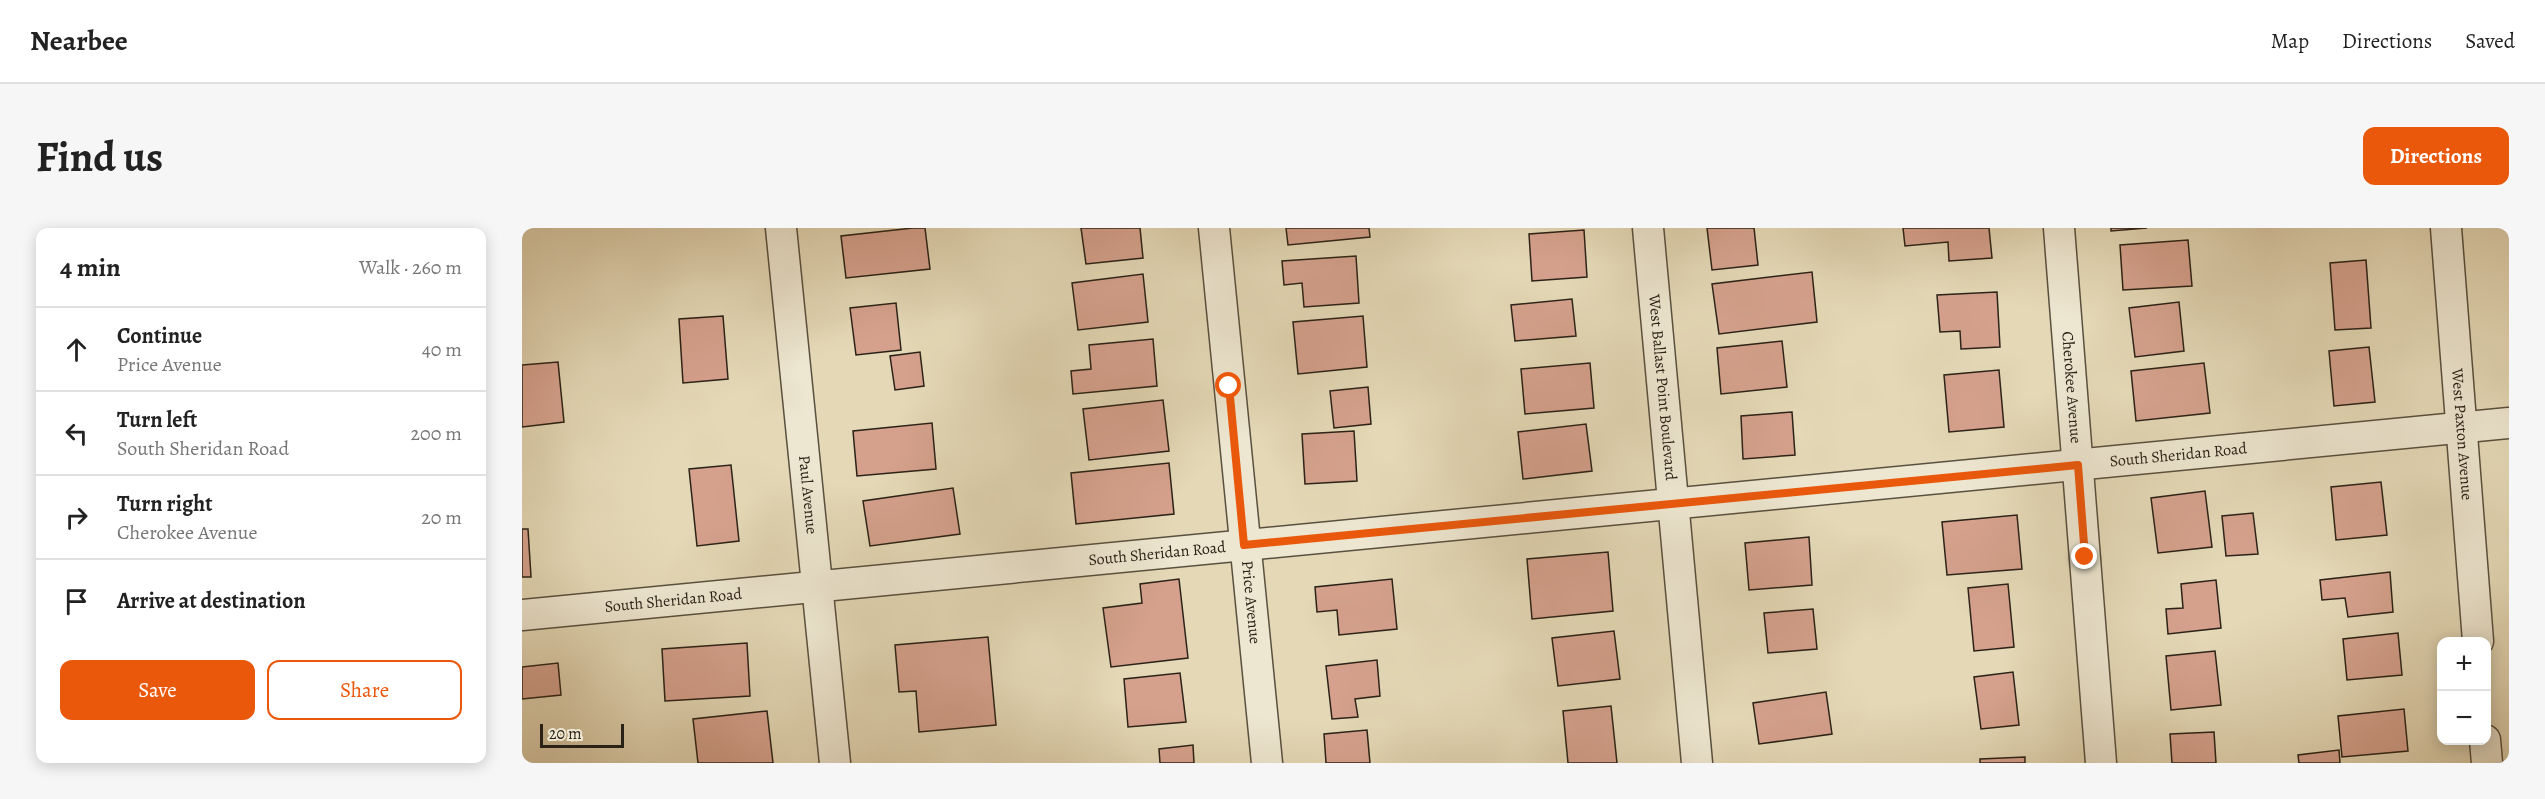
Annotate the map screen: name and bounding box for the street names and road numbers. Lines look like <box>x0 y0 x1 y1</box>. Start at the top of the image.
street label: West Ballast Point Boulevard <box>1643 292 1682 482</box>
street label: Cherokee Avenue <box>2056 331 2087 444</box>
street label: West Paxton Avenue <box>2446 367 2478 501</box>
street label: South Sheridan Road <box>2109 437 2248 473</box>
street label: Paul Avenue <box>793 454 823 535</box>
street label: South Sheridan Road <box>1087 536 1227 571</box>
street label: Price Avenue <box>1236 559 1266 645</box>
street label: South Sheridan Road <box>604 583 743 618</box>

